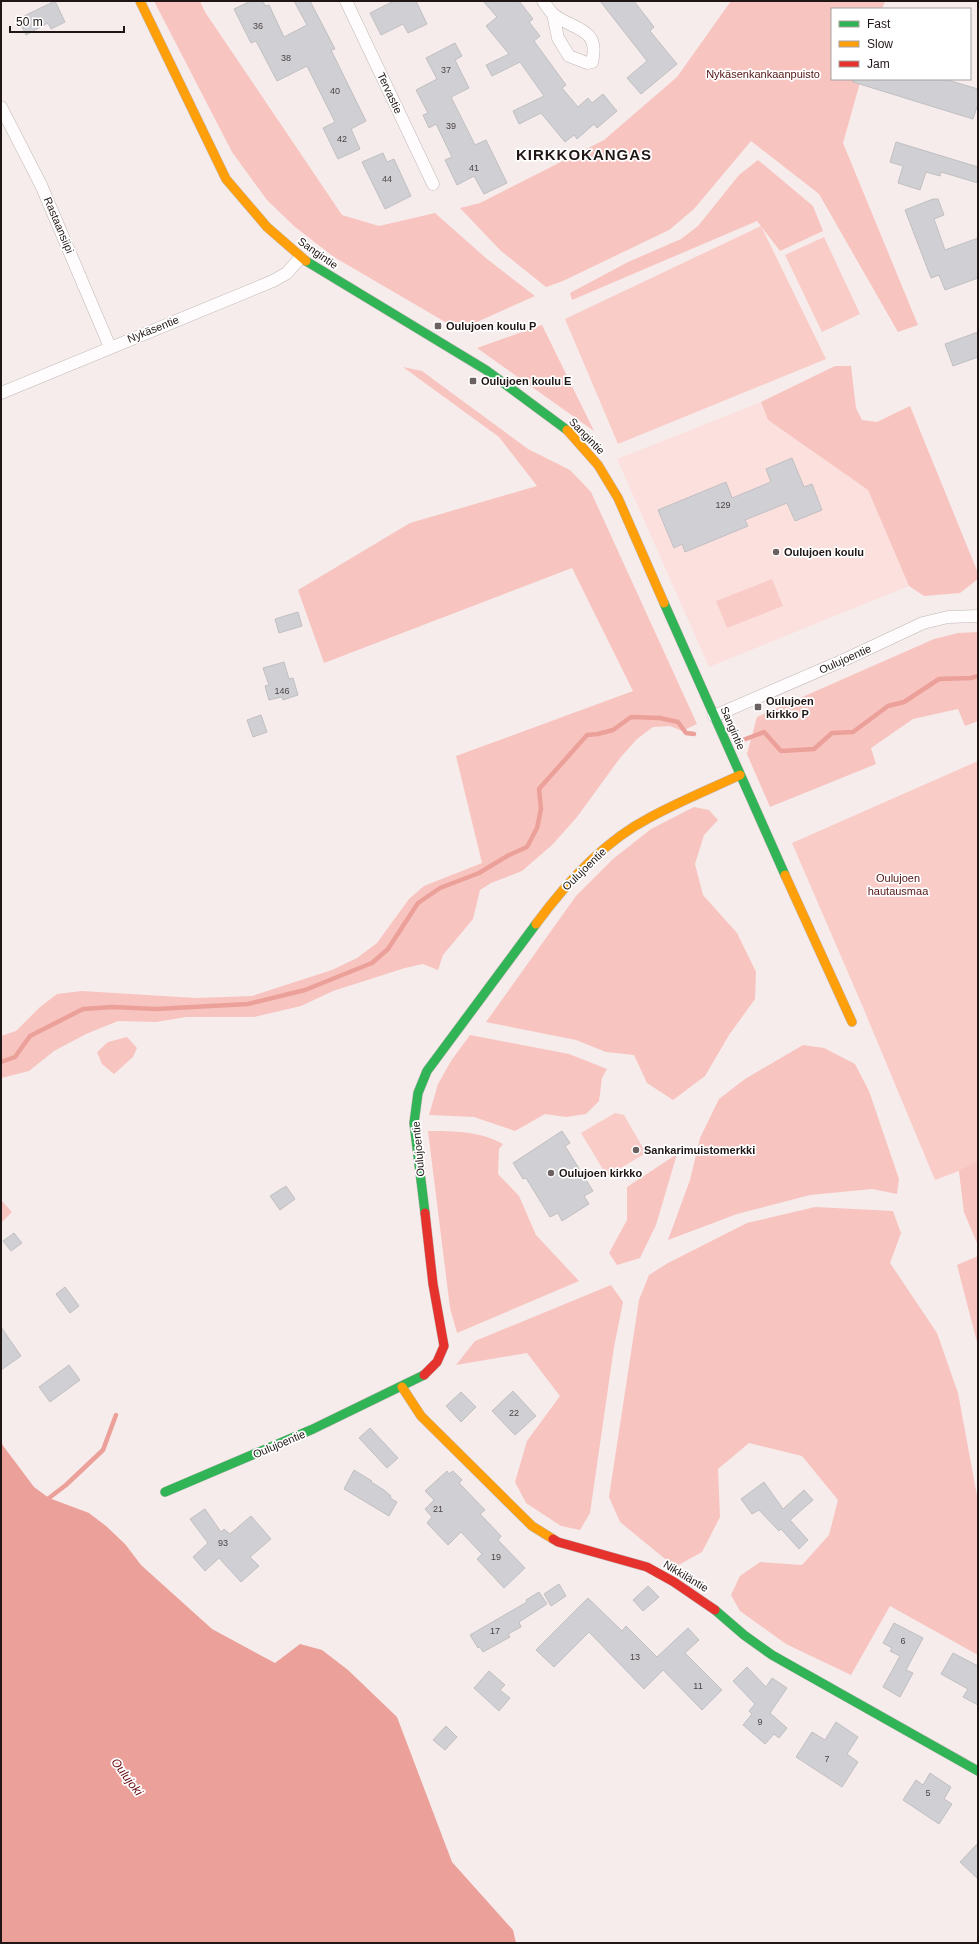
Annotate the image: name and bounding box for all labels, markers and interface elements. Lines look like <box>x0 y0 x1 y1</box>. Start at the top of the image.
scale bar <box>10 8 124 34</box>
legend <box>831 8 971 80</box>
text: 50 m <box>16 15 43 29</box>
text: Fast <box>867 17 891 31</box>
house number: 36 <box>253 21 263 31</box>
text: Slow <box>867 37 893 51</box>
house number: 38 <box>281 53 291 63</box>
text: Jam <box>867 57 890 71</box>
house number: 37 <box>441 65 451 75</box>
park label: Nykäsenkankaanpuisto <box>706 68 820 80</box>
street label: Tervastie <box>375 71 405 115</box>
house number: 40 <box>330 86 340 96</box>
house number: 39 <box>446 121 456 131</box>
house number: 42 <box>337 134 347 144</box>
district label: KIRKKOKANGAS <box>516 146 652 163</box>
house number: 41 <box>469 163 479 173</box>
house number: 44 <box>382 174 392 184</box>
street label: Rastaansiipi <box>42 195 76 255</box>
street label: Sangintie <box>296 235 340 271</box>
street label: Nykäsentie <box>126 313 180 345</box>
place label: Oulujoen koulu P <box>446 320 536 332</box>
marker: Oulujoen koulu P <box>433 321 443 331</box>
place label: Oulujoen koulu E <box>481 375 571 387</box>
marker: Oulujoen koulu E <box>468 376 478 386</box>
street label: Sangintie <box>567 415 607 457</box>
house number: 129 <box>715 500 731 510</box>
place label: Oulujoen koulu <box>784 546 864 558</box>
marker: Oulujoen koulu <box>771 547 781 557</box>
street label: Oulujoentie <box>817 642 873 676</box>
house number: 146 <box>274 686 290 696</box>
place label: Oulujoen kirkko P <box>766 695 814 720</box>
marker: Oulujoen kirkko P <box>753 702 763 712</box>
street label: Sangintie <box>719 705 747 751</box>
street label: Oulujoentie <box>560 845 608 893</box>
park label: Oulujoen hautausmaa <box>868 872 929 897</box>
street label: Oulujoentie <box>410 1121 426 1177</box>
place label: Sankarimuistomerkki <box>644 1144 755 1156</box>
marker: Sankarimuistomerkki <box>631 1145 641 1155</box>
place label: Oulujoen kirkko <box>559 1167 642 1179</box>
marker: Oulujoen kirkko <box>546 1168 556 1178</box>
house number: 22 <box>509 1408 519 1418</box>
street label: Oulujoentie <box>251 1428 307 1460</box>
house number: 21 <box>433 1504 443 1514</box>
house number: 93 <box>218 1538 228 1548</box>
house number: 19 <box>491 1552 501 1562</box>
street label: Nikkiläntie <box>661 1558 711 1594</box>
house number: 17 <box>490 1626 500 1636</box>
house number: 6 <box>900 1636 906 1646</box>
house number: 13 <box>630 1652 640 1662</box>
house number: 11 <box>693 1681 703 1691</box>
house number: 9 <box>757 1717 763 1727</box>
house number: 7 <box>824 1754 830 1764</box>
water label: Oulujoki <box>108 1755 146 1799</box>
house number: 5 <box>925 1788 931 1798</box>

